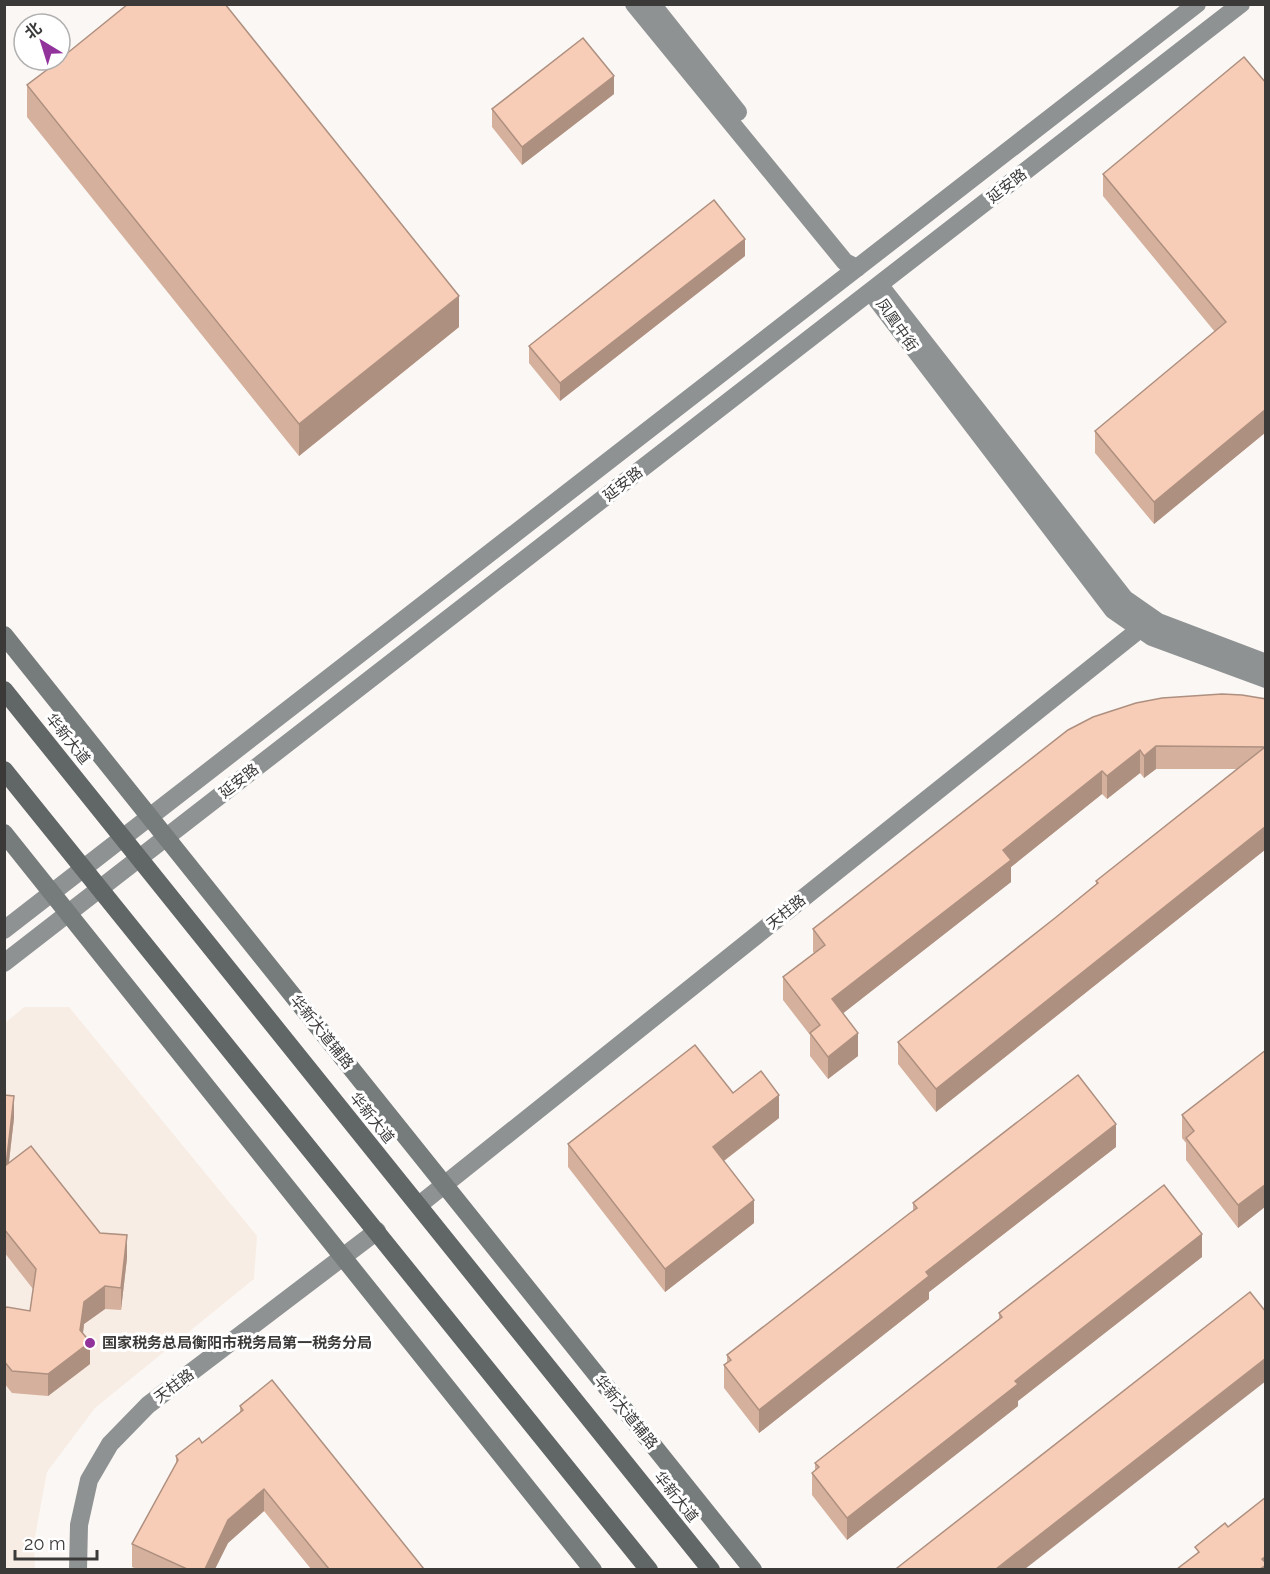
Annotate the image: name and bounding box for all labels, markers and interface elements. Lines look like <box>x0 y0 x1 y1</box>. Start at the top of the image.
north arrow <box>12 12 72 72</box>
text: 北 <box>21 18 45 43</box>
street label: 延安路 <box>984 165 1030 207</box>
street label: 凤凰中街 <box>872 295 922 355</box>
street label: 延安路 <box>600 463 646 505</box>
street label: 华新大道 <box>42 710 94 768</box>
street label: 延安路 <box>216 760 262 802</box>
street label: 天柱路 <box>763 891 809 933</box>
street label: 华新大道辅路 <box>287 991 357 1073</box>
street label: 华新大道 <box>346 1089 398 1147</box>
place label: 国家税务总局衡阳市税务局第一税务分局 <box>102 1334 372 1352</box>
marker: 国家税务总局衡阳市税务局第一税务分局 <box>83 1336 97 1350</box>
street label: 天柱路 <box>151 1365 197 1407</box>
street label: 华新大道辅路 <box>591 1371 661 1453</box>
street label: 华新大道 <box>650 1468 702 1526</box>
scale bar <box>15 1523 98 1561</box>
text: 20 m <box>24 1533 66 1554</box>

